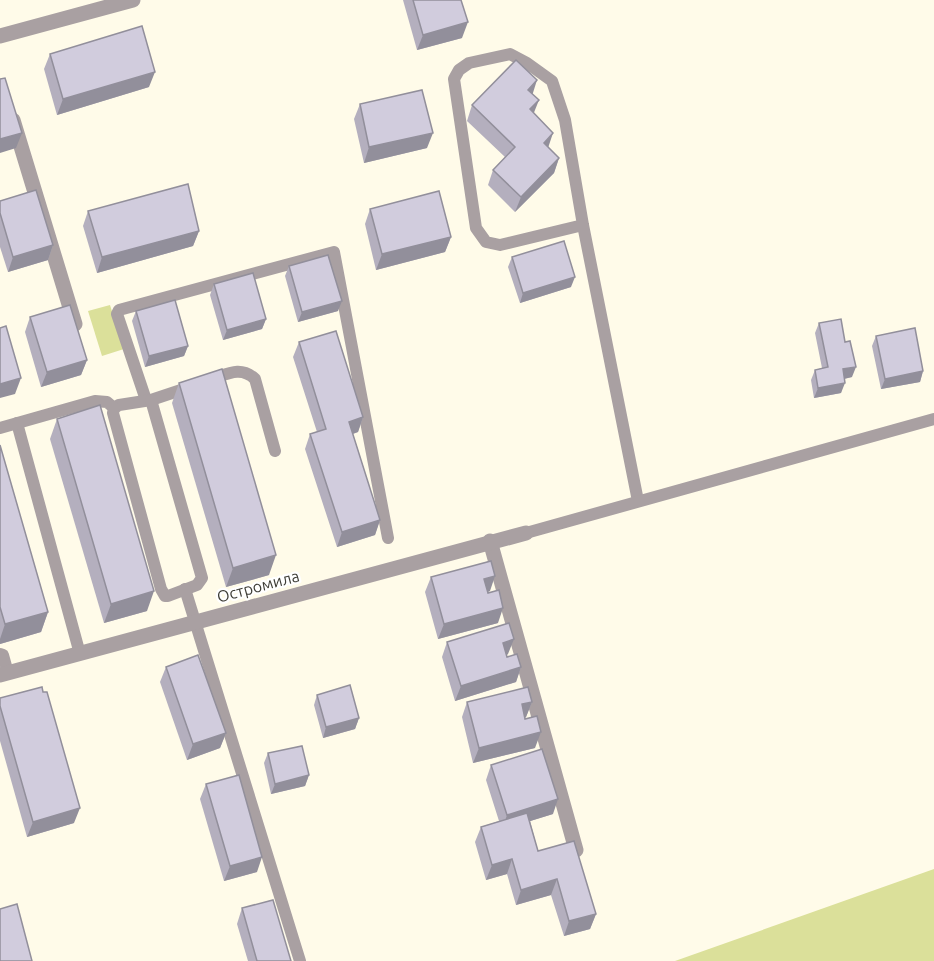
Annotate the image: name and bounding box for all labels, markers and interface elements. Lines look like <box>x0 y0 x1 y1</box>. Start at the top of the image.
street label: Остромила <box>215 566 301 606</box>

